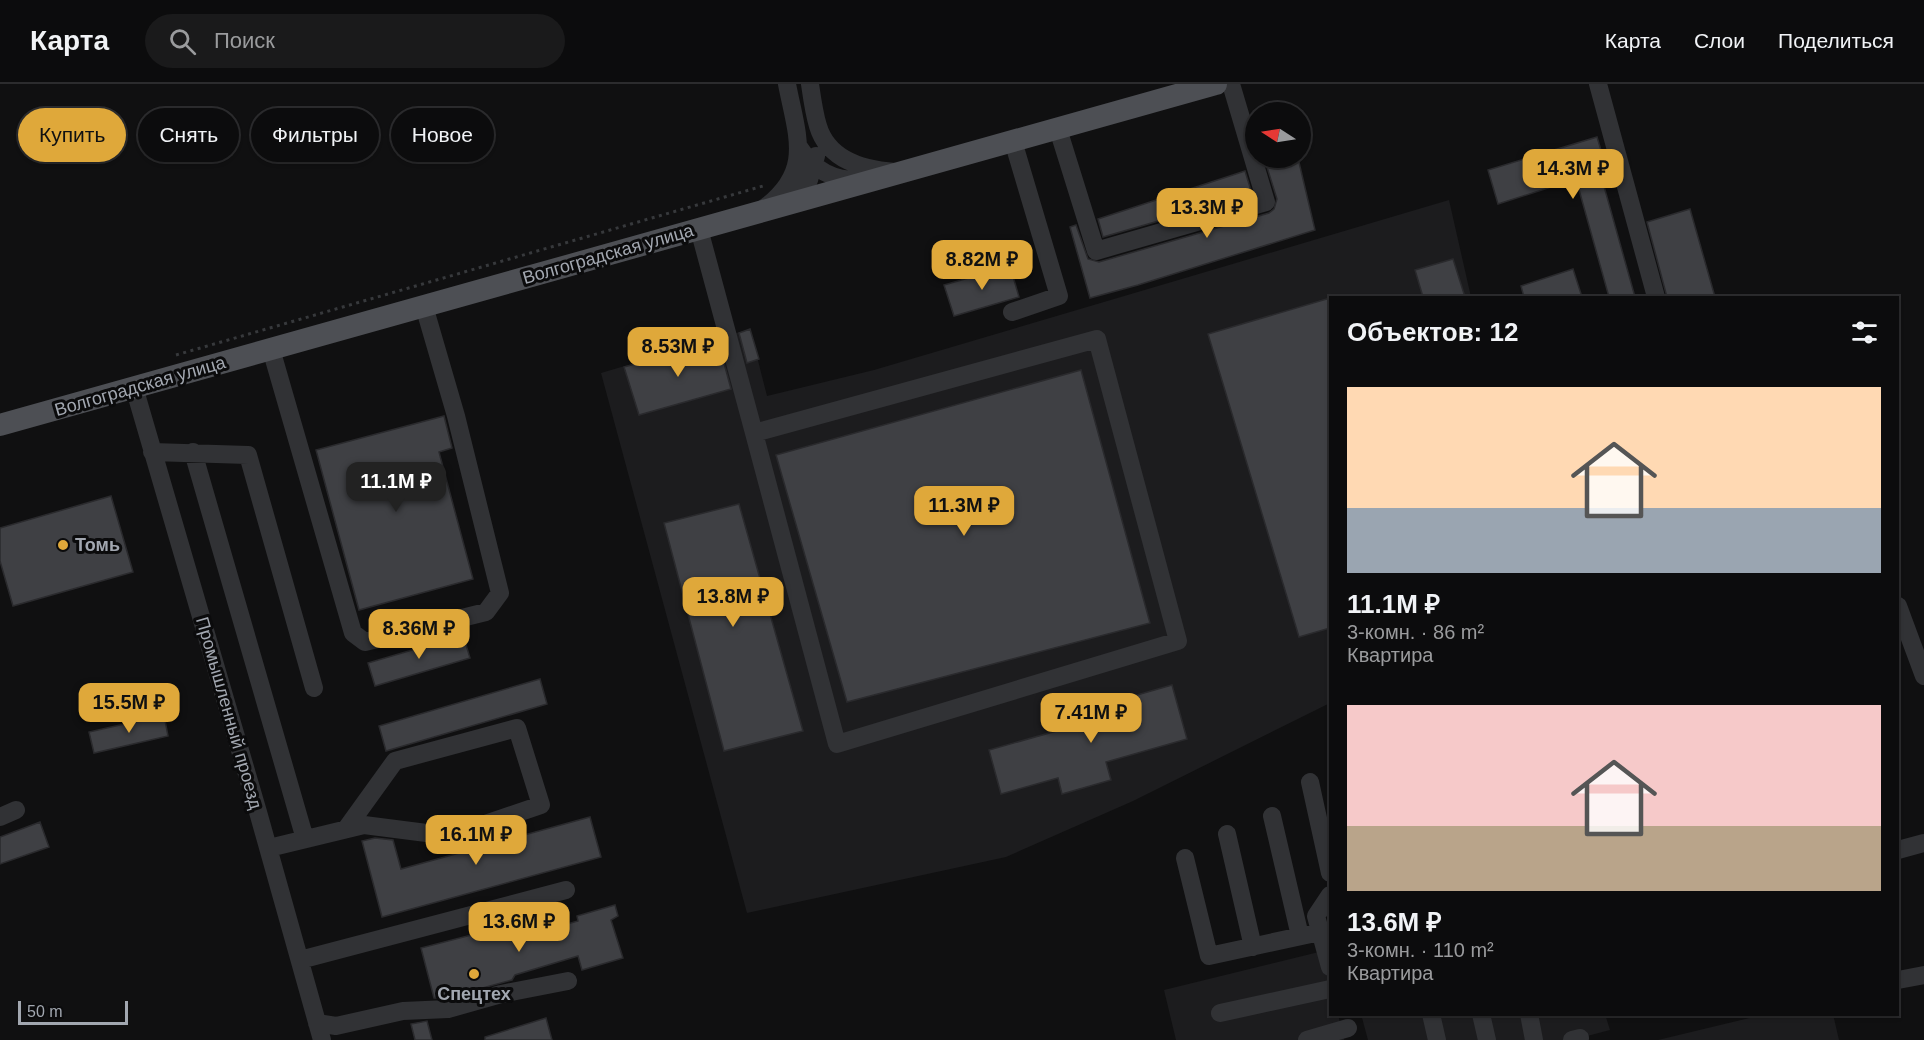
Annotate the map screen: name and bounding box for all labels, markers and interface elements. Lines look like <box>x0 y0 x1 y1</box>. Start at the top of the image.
search box <box>145 14 565 68</box>
text: Карта <box>30 25 109 56</box>
icon: search <box>166 25 199 58</box>
text: Поиск <box>214 28 275 53</box>
text: Карта <box>1605 29 1661 52</box>
text: Слои <box>1694 29 1745 52</box>
text: Поделиться <box>1778 29 1894 52</box>
north arrow <box>1245 102 1311 168</box>
map controls <box>1245 102 1311 168</box>
chip: Купить <box>18 108 126 162</box>
chip: Снять <box>138 108 239 162</box>
chip: Фильтры <box>251 108 379 162</box>
chip: Новое <box>391 108 494 162</box>
pin: 14.3M ₽ <box>1518 149 1628 200</box>
text: 14.3M ₽ <box>1537 157 1609 179</box>
pin: 13.3M ₽ <box>1152 188 1262 239</box>
text: 13.3M ₽ <box>1171 196 1243 218</box>
street label: Волгоградская улица <box>520 220 697 288</box>
pin: 8.82M ₽ <box>927 240 1037 291</box>
text: 8.82M ₽ <box>946 248 1018 270</box>
icon: filters <box>1848 316 1881 349</box>
text: Объектов: 12 <box>1347 317 1518 347</box>
pin: 8.53M ₽ <box>623 327 733 378</box>
text: 8.53M ₽ <box>642 335 714 357</box>
street label: Волгоградская улица <box>52 352 229 420</box>
icon: home <box>1560 426 1668 534</box>
pin: 11.1M ₽ <box>341 462 451 513</box>
text: 11.1M ₽ <box>360 470 432 492</box>
pin: 11.3M ₽ <box>909 486 1019 537</box>
text: 11.3M ₽ <box>928 494 1000 516</box>
place label: Томь <box>75 535 120 555</box>
marker: Томь <box>56 538 70 552</box>
pin: 13.8M ₽ <box>678 577 788 628</box>
text: 13.8M ₽ <box>697 585 769 607</box>
text: 11.1M ₽ <box>1347 589 1440 619</box>
pin: 8.36M ₽ <box>364 609 474 660</box>
street label: Промышленный проезд <box>192 615 266 812</box>
text: 8.36M ₽ <box>383 617 455 639</box>
text: 3-комн. · 86 m² <box>1347 621 1484 643</box>
text: Квартира <box>1347 644 1433 666</box>
pin: 15.5M ₽ <box>74 683 184 734</box>
text: 15.5M ₽ <box>93 691 165 713</box>
pin: 7.41M ₽ <box>1036 693 1146 744</box>
text: 7.41M ₽ <box>1055 701 1127 723</box>
icon: home <box>1560 744 1668 852</box>
pin: 16.1M ₽ <box>421 815 531 866</box>
text: 16.1M ₽ <box>440 823 512 845</box>
pin: 13.6M ₽ <box>464 902 574 953</box>
text: 13.6M ₽ <box>1347 907 1442 937</box>
text: 13.6M ₽ <box>483 910 555 932</box>
text: 3-комн. · 110 m² <box>1347 939 1494 961</box>
text: Квартира <box>1347 962 1433 984</box>
marker: Спецтех <box>467 967 481 981</box>
place label: Спецтех <box>437 984 511 1004</box>
scale bar <box>18 998 128 1026</box>
text: 50 m <box>27 1003 63 1020</box>

